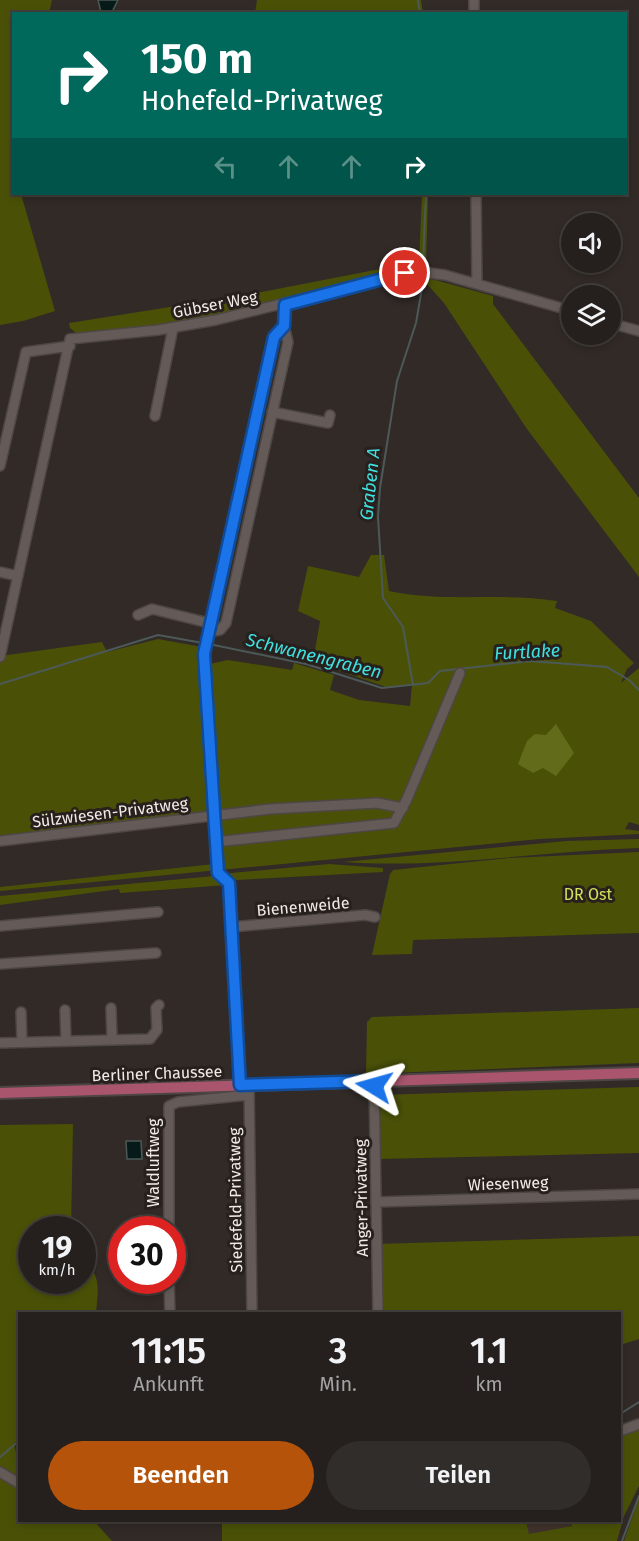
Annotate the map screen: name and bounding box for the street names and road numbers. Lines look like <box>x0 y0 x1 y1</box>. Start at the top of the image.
street label: Gübser Weg <box>171 287 260 322</box>
street label: Sülzwiesen-Privatweg <box>31 793 190 831</box>
street label: Bienenweide <box>256 893 350 920</box>
street label: Berliner Chaussee <box>91 1062 223 1085</box>
street label: Waldluftweg <box>144 1118 163 1208</box>
street label: Siedefeld-Privatweg <box>225 1127 246 1273</box>
street label: Anger-Privatweg <box>351 1138 372 1257</box>
street label: Wiesenweg <box>467 1173 549 1194</box>

